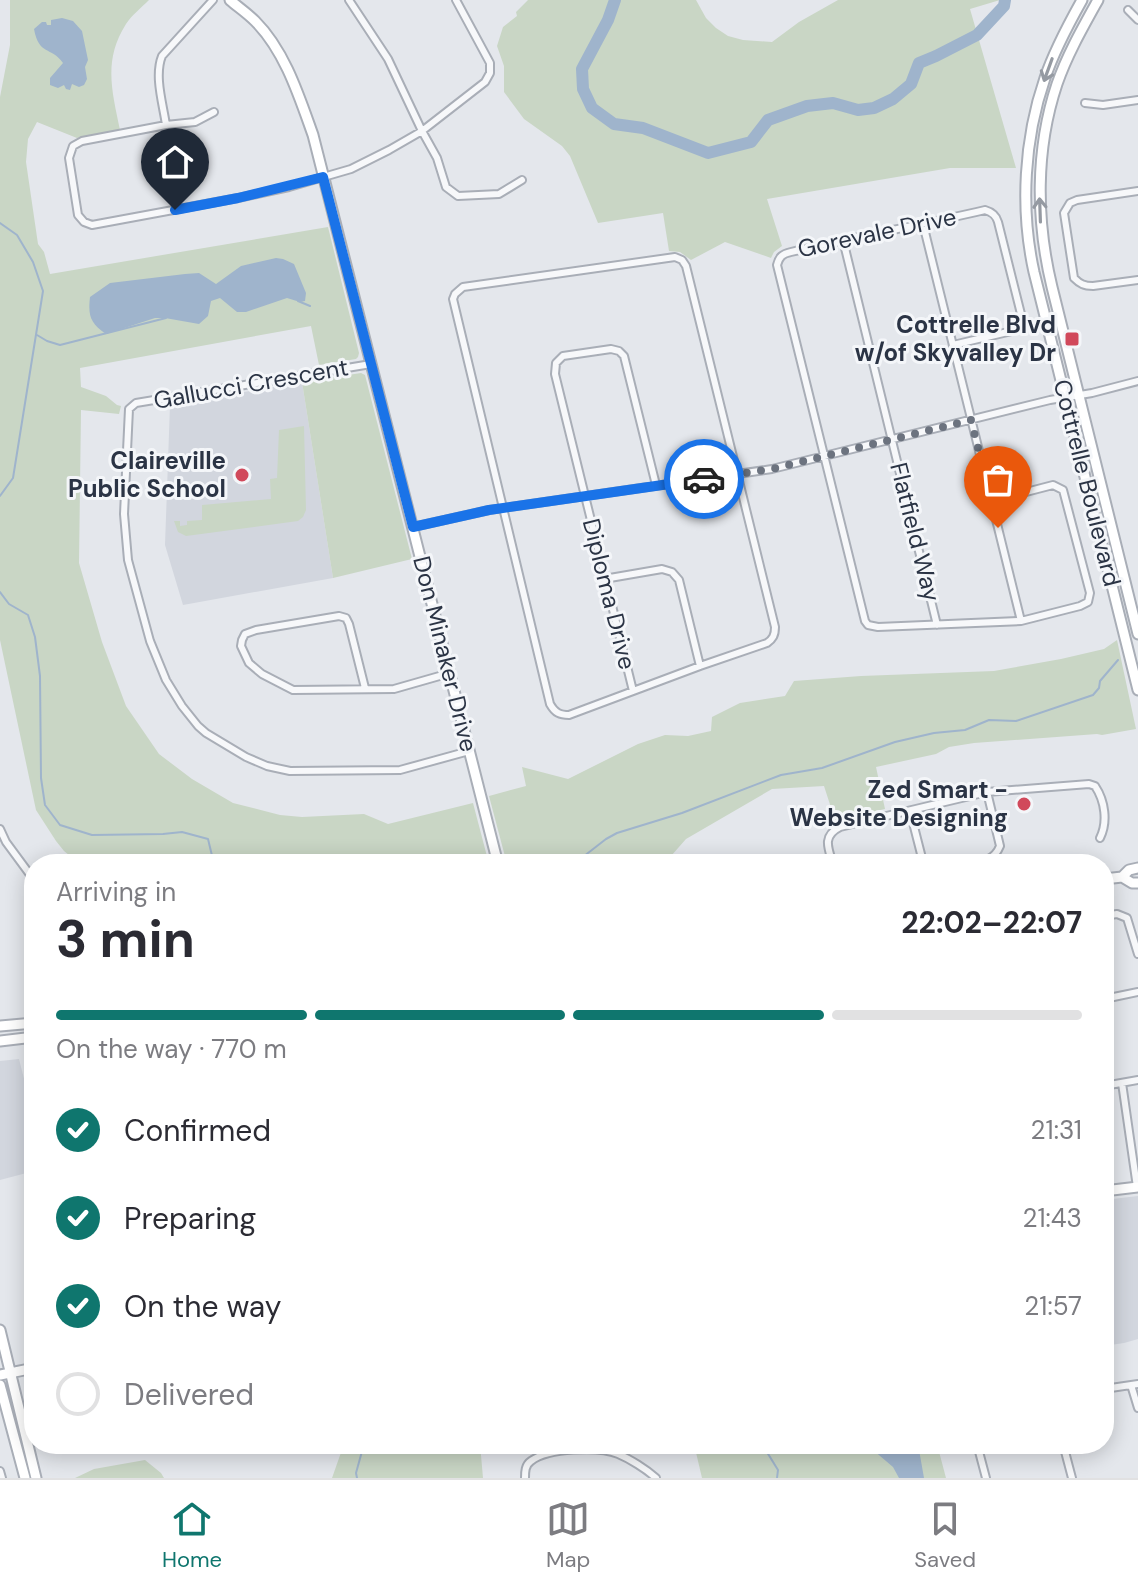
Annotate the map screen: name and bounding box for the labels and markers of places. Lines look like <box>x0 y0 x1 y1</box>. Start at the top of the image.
pin <box>141 128 209 210</box>
place label: Cottrelle Blvd w/of Skyvalley Dr <box>855 309 1056 368</box>
marker: Cottrelle Blvd w/of Skyvalley Dr <box>1063 330 1081 348</box>
place label: Claireville Public School <box>68 445 226 504</box>
pin <box>964 446 1032 528</box>
marker: Claireville Public School <box>233 466 251 484</box>
place label: Zed Smart - Website Designing <box>790 774 1008 833</box>
marker: Zed Smart - Website Designing <box>1015 795 1033 813</box>

